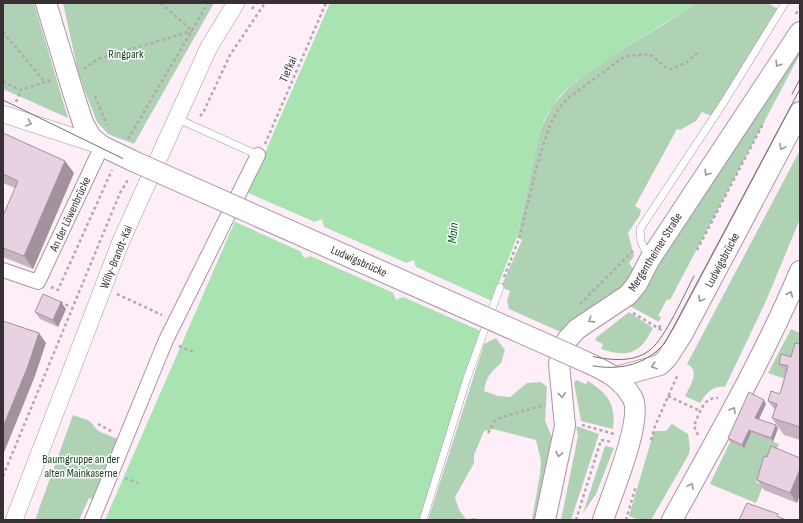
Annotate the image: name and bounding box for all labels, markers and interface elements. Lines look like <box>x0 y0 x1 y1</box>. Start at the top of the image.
park label: Ringpark <box>108 47 144 62</box>
street label: Tiefkai <box>276 54 301 85</box>
one-way arrow <box>776 60 783 67</box>
one-way arrow <box>25 118 32 127</box>
one-way arrow <box>779 143 787 150</box>
one-way arrow <box>704 169 712 176</box>
street label: An der Löwenbrücke <box>46 174 94 255</box>
street label: Mergentheimer Straße <box>625 210 686 294</box>
water label: Main <box>444 222 462 244</box>
street label: Willy-Brandt-Kai <box>97 223 136 291</box>
street label: Ludwigsbrücke <box>702 230 743 290</box>
street label: Ludwigsbrücke <box>328 242 389 281</box>
one-way arrow <box>786 290 794 297</box>
one-way arrow <box>699 295 706 302</box>
one-way arrow <box>588 316 595 323</box>
one-way arrow <box>650 361 657 370</box>
one-way arrow <box>557 392 566 398</box>
one-way arrow <box>728 407 735 414</box>
one-way arrow <box>555 450 564 457</box>
park label: Baumgruppe an der alten Mainkaserne <box>42 452 120 481</box>
one-way arrow <box>686 483 694 490</box>

